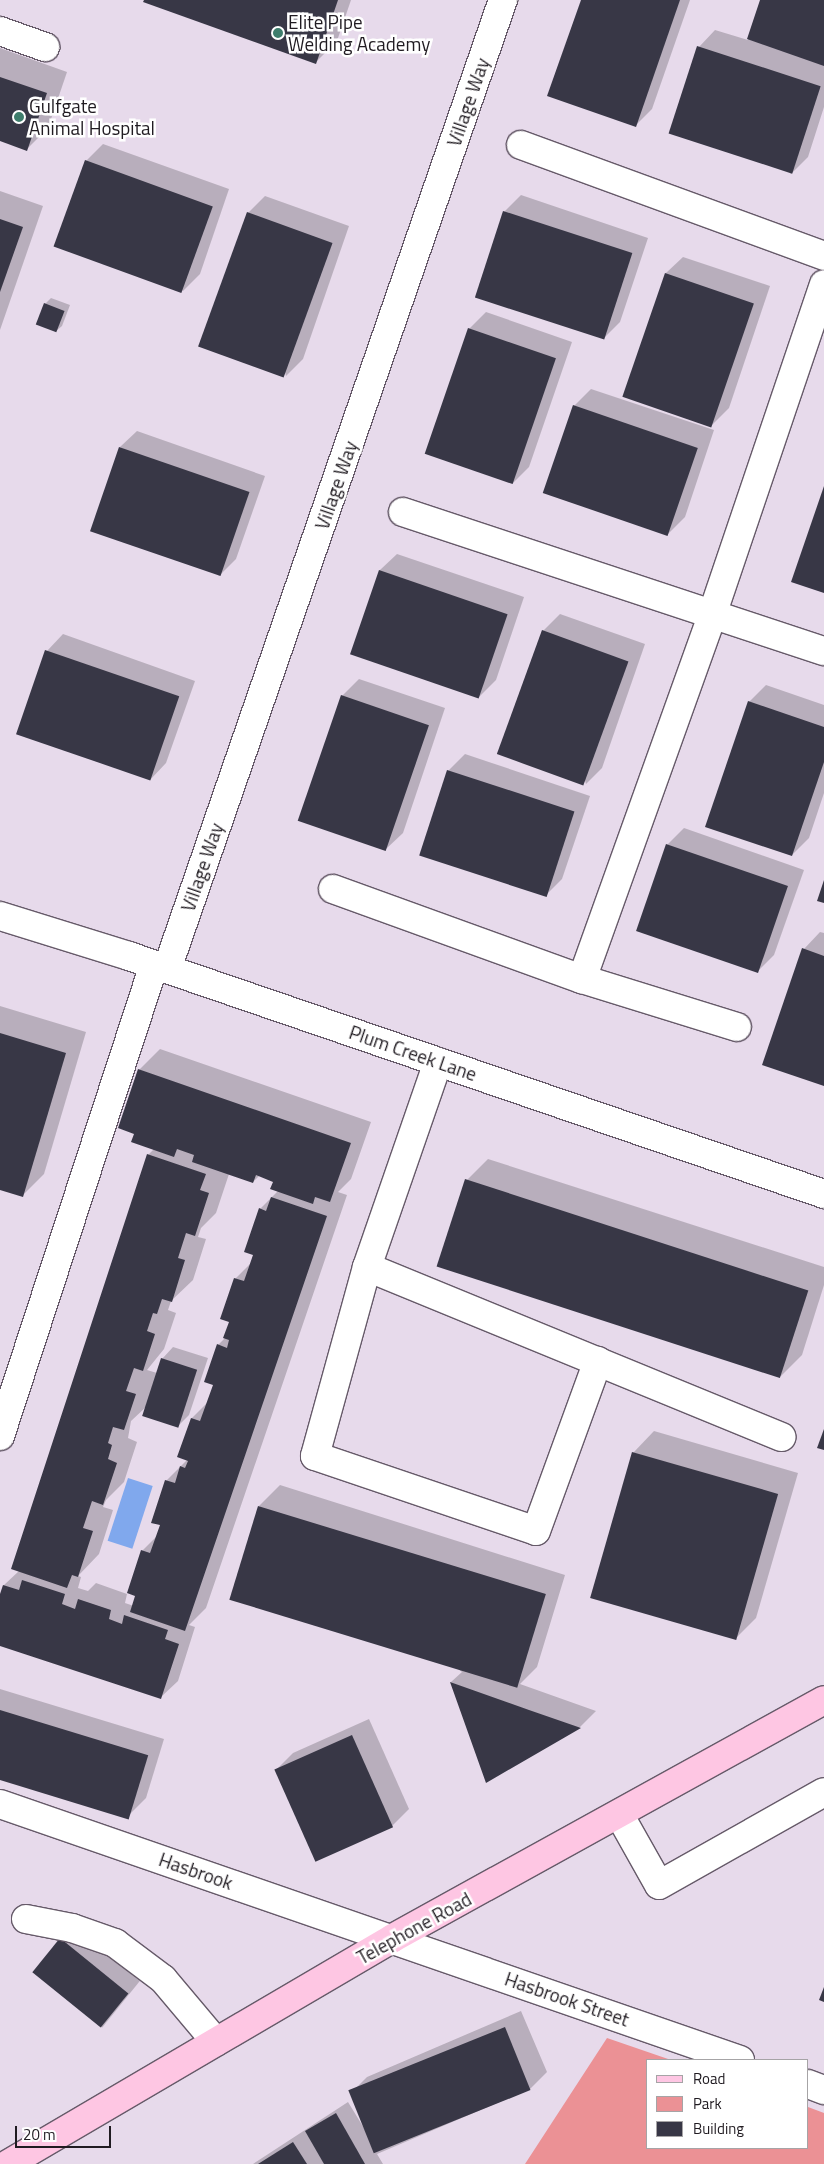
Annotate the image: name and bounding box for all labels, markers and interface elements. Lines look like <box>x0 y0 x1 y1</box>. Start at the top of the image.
place label: Elite Pipe Welding Academy <box>288 11 430 55</box>
marker: Elite Pipe Welding Academy <box>272 27 284 39</box>
street label: Village Way <box>442 55 494 149</box>
place label: Gulfgate Animal Hospital <box>29 95 155 139</box>
marker: Gulfgate Animal Hospital <box>13 111 25 123</box>
street label: Village Way <box>310 438 362 532</box>
street label: Village Way <box>176 820 228 914</box>
street label: Plum Creek Lane <box>346 1021 480 1085</box>
street label: Hasbrook <box>156 1848 236 1894</box>
street label: Telephone Road <box>353 1887 475 1969</box>
street label: Hasbrook Street <box>502 1967 632 2031</box>
legend <box>646 2059 809 2149</box>
text: Road <box>693 2067 725 2090</box>
text: Park <box>693 2092 722 2115</box>
scale bar <box>18 2116 114 2148</box>
text: Building <box>693 2117 744 2140</box>
text: 20 m <box>23 2123 56 2146</box>

